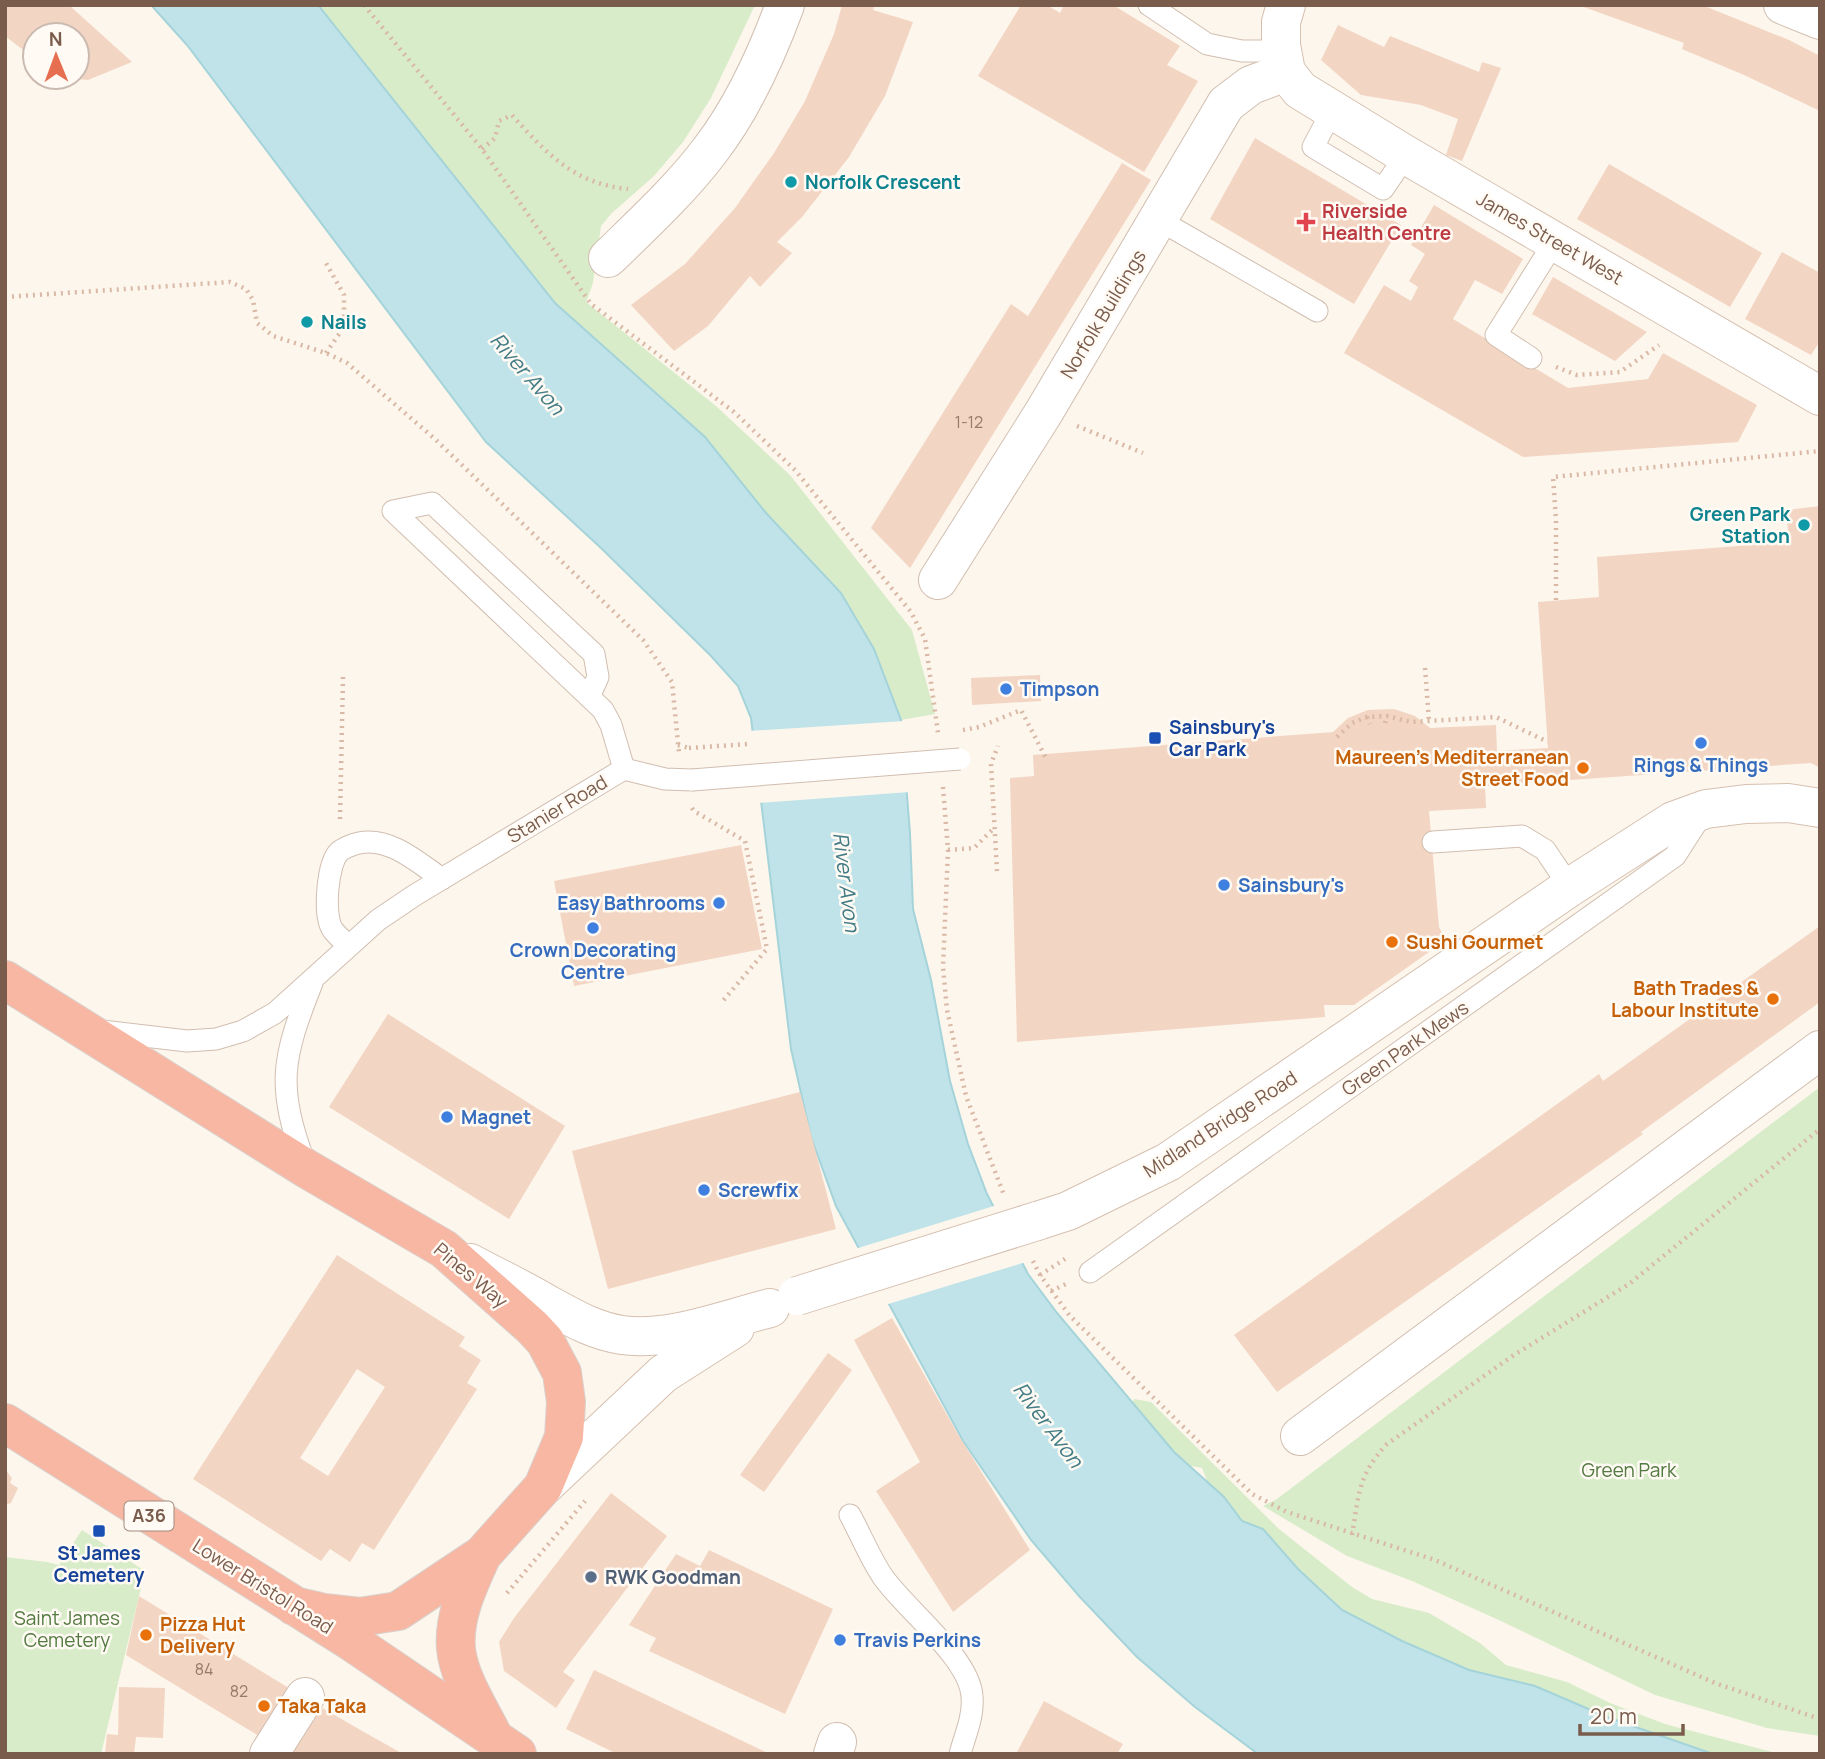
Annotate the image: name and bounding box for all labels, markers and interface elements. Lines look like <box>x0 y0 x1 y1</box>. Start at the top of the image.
north arrow <box>21 21 91 91</box>
text: N <box>49 26 63 52</box>
place label: Norfolk Crescent <box>805 169 961 195</box>
marker: Norfolk Crescent <box>783 174 799 190</box>
street label: James Street West <box>1472 185 1628 291</box>
place label: Riverside Health Centre <box>1322 198 1451 246</box>
marker: Riverside Health Centre <box>1296 212 1316 232</box>
street label: Norfolk Buildings <box>1054 245 1152 383</box>
place label: Nails <box>321 309 367 335</box>
marker: Nails <box>299 314 315 330</box>
water label: River Avon <box>484 326 572 421</box>
house number: 1-12 <box>955 411 983 433</box>
place label: Green Park Station <box>1690 501 1791 549</box>
marker: Green Park Station <box>1796 517 1812 533</box>
place label: Timpson <box>1020 676 1099 702</box>
marker: Timpson <box>998 681 1014 697</box>
place label: Sainsbury's Car Park <box>1169 714 1275 762</box>
marker: Sainsbury's Car Park <box>1147 730 1163 746</box>
marker: Rings & Things <box>1693 735 1709 751</box>
place label: Maureen's Mediterranean Street Food <box>1335 744 1569 792</box>
place label: Rings & Things <box>1634 752 1768 778</box>
marker: Maureen's Mediterranean Street Food <box>1575 760 1591 776</box>
street label: Stanier Road <box>502 769 612 849</box>
water label: River Avon <box>827 831 867 935</box>
place label: Sainsbury's <box>1238 872 1344 898</box>
marker: Sainsbury's <box>1216 877 1232 893</box>
place label: Easy Bathrooms <box>557 890 705 916</box>
marker: Easy Bathrooms <box>711 895 727 911</box>
marker: Crown Decorating Centre <box>585 920 601 936</box>
place label: Sushi Gourmet <box>1406 929 1543 955</box>
marker: Sushi Gourmet <box>1384 934 1400 950</box>
place label: Crown Decorating Centre <box>510 937 676 985</box>
place label: Bath Trades & Labour Institute <box>1611 975 1759 1023</box>
marker: Bath Trades & Labour Institute <box>1765 991 1781 1007</box>
street label: Green Park Mews <box>1336 994 1474 1102</box>
street label: Midland Bridge Road <box>1138 1065 1302 1183</box>
place label: Magnet <box>461 1104 531 1130</box>
marker: Magnet <box>439 1109 455 1125</box>
place label: Screwfix <box>718 1177 799 1203</box>
marker: Screwfix <box>696 1182 712 1198</box>
street label: Pines Way <box>429 1236 513 1314</box>
water label: River Avon <box>1008 1376 1091 1474</box>
park label: Green Park <box>1582 1457 1677 1483</box>
road number: A36 <box>124 1502 174 1531</box>
marker: St James Cemetery <box>91 1523 107 1539</box>
street label: Lower Bristol Road <box>188 1532 338 1640</box>
place label: St James Cemetery <box>54 1540 145 1588</box>
place label: RWK Goodman <box>605 1564 741 1590</box>
marker: RWK Goodman <box>583 1569 599 1585</box>
park label: Saint James Cemetery <box>14 1605 120 1653</box>
place label: Pizza Hut Delivery <box>160 1611 246 1659</box>
marker: Pizza Hut Delivery <box>138 1627 154 1643</box>
place label: Travis Perkins <box>854 1627 981 1653</box>
marker: Travis Perkins <box>832 1632 848 1648</box>
house number: 84 <box>195 1658 213 1680</box>
house number: 82 <box>230 1680 248 1702</box>
scale bar <box>1580 1692 1683 1736</box>
place label: Taka Taka <box>278 1693 366 1719</box>
marker: Taka Taka <box>256 1698 272 1714</box>
text: 20 m <box>1590 1702 1637 1730</box>

